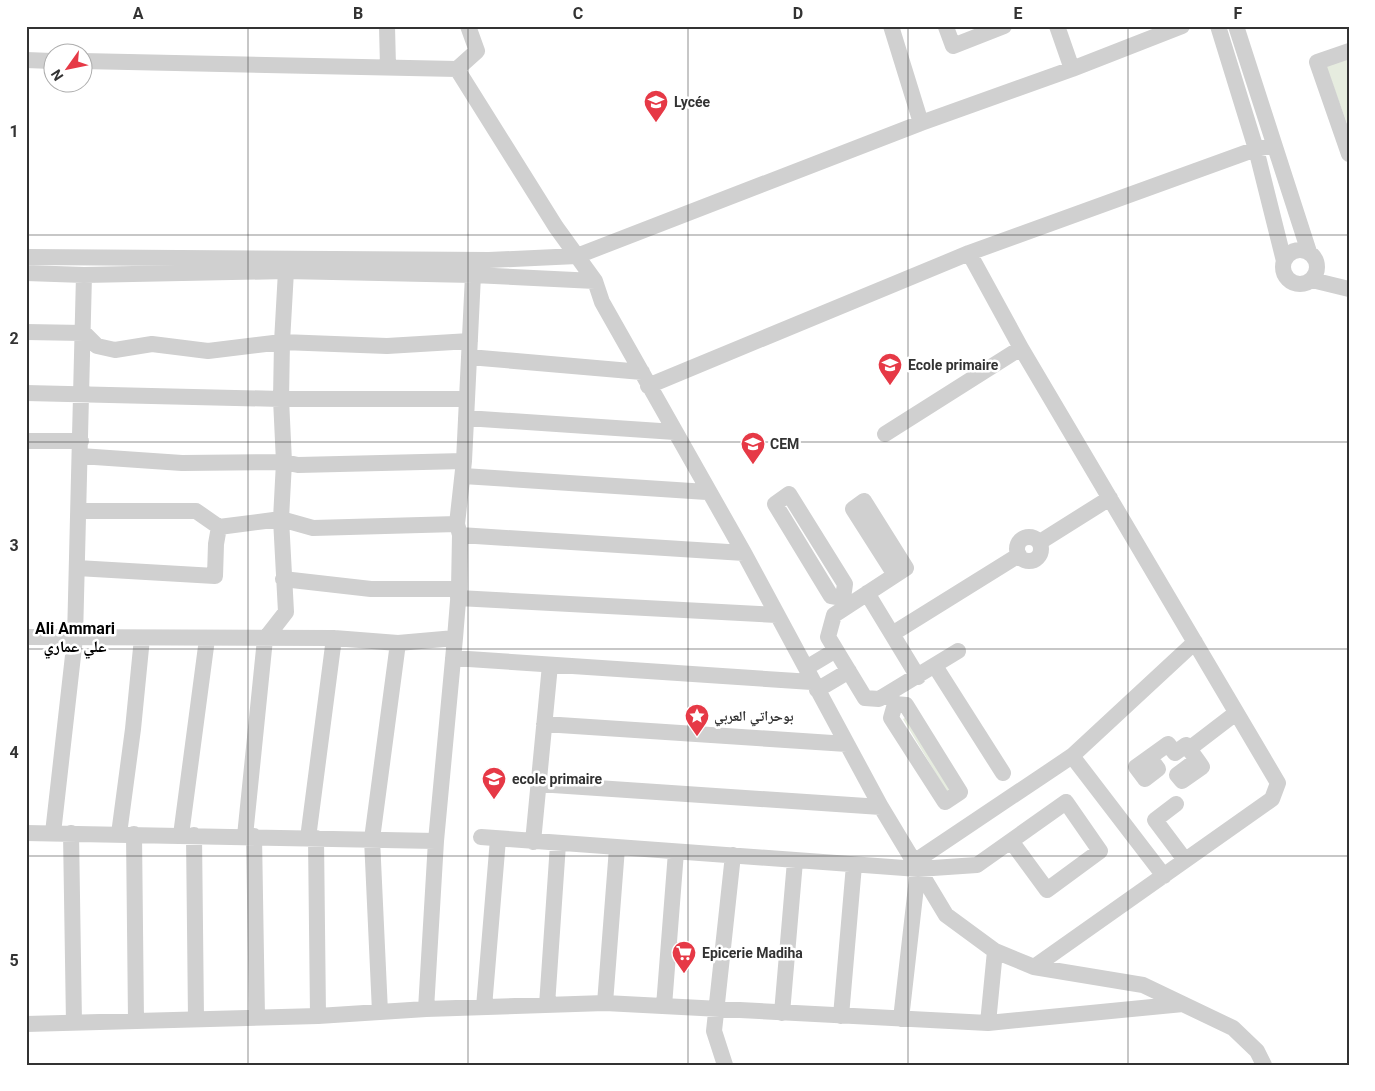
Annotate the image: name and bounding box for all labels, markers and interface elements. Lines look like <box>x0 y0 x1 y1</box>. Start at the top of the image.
text: A <box>133 4 144 23</box>
text: B <box>353 4 363 23</box>
text: C <box>573 4 583 23</box>
text: D <box>793 4 803 23</box>
text: E <box>1014 4 1023 23</box>
text: F <box>1234 4 1243 23</box>
north arrow <box>42 42 92 92</box>
text: N <box>48 67 67 84</box>
school or university icon: Lycée <box>643 89 669 123</box>
place label: Lycée <box>674 94 711 110</box>
text: 1 <box>9 122 19 141</box>
text: 2 <box>9 329 19 348</box>
school or university icon: Ecole primaire <box>877 352 903 386</box>
place label: Ecole primaire <box>908 357 999 373</box>
school or university icon: CEM <box>740 431 766 465</box>
place label: CEM <box>770 436 799 452</box>
text: 3 <box>9 536 19 555</box>
district label: Ali Ammari علي عماري <box>35 619 115 659</box>
place icon: بوحراتي العربي <box>684 703 710 737</box>
place label: بوحراتي العربي <box>714 708 794 727</box>
text: 4 <box>9 743 19 762</box>
school or university icon: ecole primaire <box>481 766 507 800</box>
place label: ecole primaire <box>512 771 603 787</box>
supermarket icon: Epicerie Madiha <box>671 940 697 974</box>
place label: Epicerie Madiha <box>702 945 803 961</box>
text: 5 <box>9 951 19 970</box>

